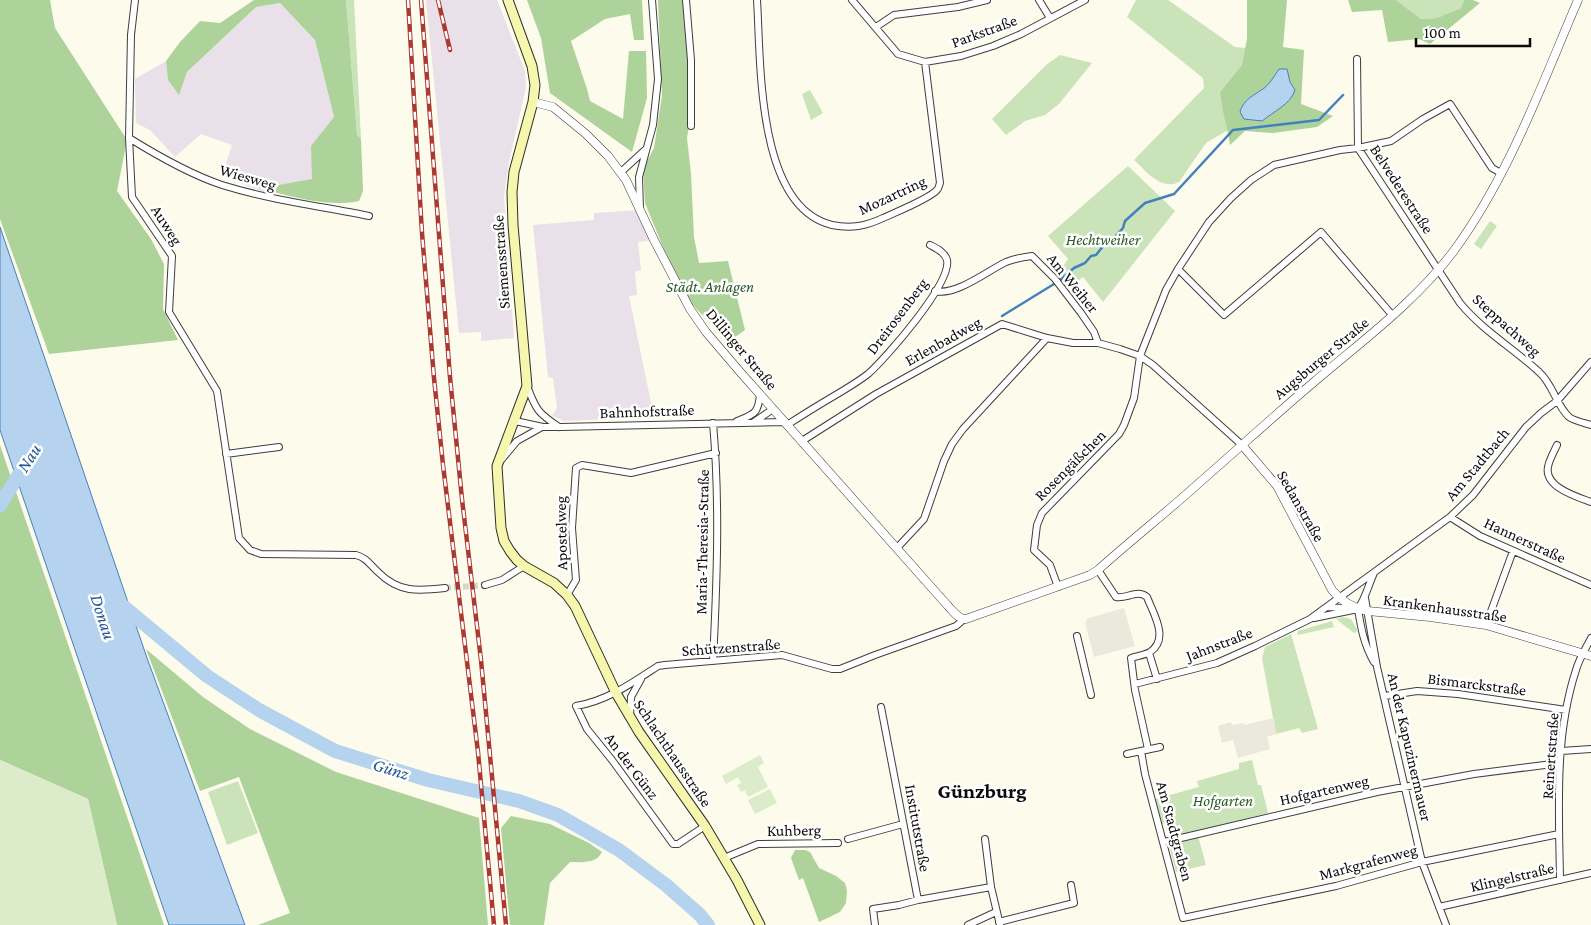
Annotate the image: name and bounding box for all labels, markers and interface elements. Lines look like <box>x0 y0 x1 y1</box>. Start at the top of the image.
street label: Parkstraße <box>949 11 1019 51</box>
scale bar <box>1416 15 1530 47</box>
text: 100 m <box>1424 25 1461 41</box>
street label: Belvederestraße <box>1367 141 1437 237</box>
street label: Wiesweg <box>217 161 279 194</box>
street label: Mozartring <box>856 172 929 219</box>
street label: Auweg <box>147 202 186 249</box>
street label: Siemensstraße <box>489 215 513 309</box>
park label: Hechtweiher <box>1066 231 1141 248</box>
street label: Am Weiher <box>1044 250 1102 316</box>
street label: Dreirosenberg <box>863 274 932 358</box>
park label: Städt. Anlagen <box>666 278 754 296</box>
street label: Steppachweg <box>1469 290 1545 361</box>
street label: Dillinger Straße <box>702 305 781 394</box>
street label: Erlenbadweg <box>902 313 985 370</box>
street label: Augsburger Straße <box>1270 313 1372 403</box>
street label: Bahnhofstraße <box>599 401 695 421</box>
street label: Am Stadtbach <box>1442 424 1513 504</box>
street label: Rosengäßchen <box>1031 426 1110 505</box>
water label: Nau <box>13 440 45 476</box>
street label: Sedanstraße <box>1274 467 1328 545</box>
street label: Maria-Theresia-Straße <box>692 469 712 615</box>
street label: Apostelweg <box>552 495 571 570</box>
street label: Hannerstraße <box>1482 514 1568 566</box>
street label: Krankenhausstraße <box>1382 591 1508 625</box>
water label: Donau <box>86 592 120 642</box>
street label: Jahnstraße <box>1182 624 1255 666</box>
street label: Schützenstraße <box>681 635 781 659</box>
street label: Bismarckstraße <box>1427 670 1527 698</box>
street label: An der Kapuzinermauer <box>1384 671 1435 823</box>
street label: Schlachthausstraße <box>631 696 715 810</box>
street label: Reinertstraße <box>1538 712 1562 800</box>
street label: An der Günz <box>601 729 663 803</box>
water label: Günz <box>371 754 411 784</box>
street label: Hofgartenweg <box>1278 771 1371 809</box>
district label: Günzburg <box>937 779 1027 803</box>
street label: Am Stadtgraben <box>1152 779 1197 884</box>
street label: Institutstraße <box>902 783 934 873</box>
park label: Hofgarten <box>1193 792 1253 810</box>
street label: Kuhberg <box>767 821 822 840</box>
street label: Markgrafenweg <box>1317 841 1419 884</box>
street label: Klingelstraße <box>1469 859 1556 896</box>

